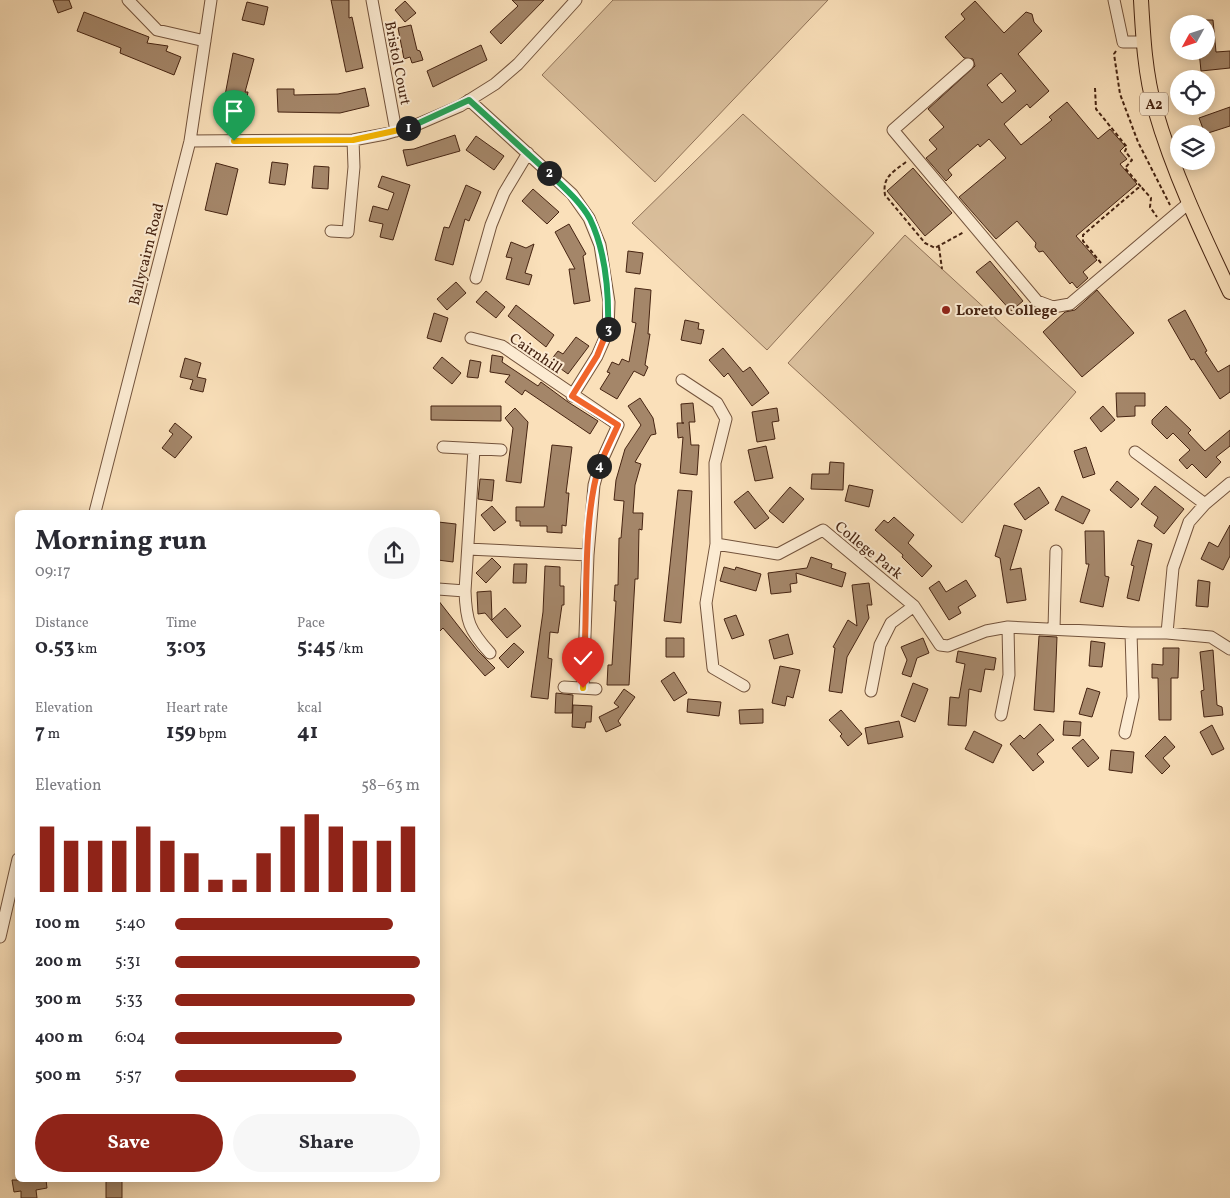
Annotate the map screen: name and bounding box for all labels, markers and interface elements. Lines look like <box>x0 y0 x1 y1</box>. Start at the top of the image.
north arrow <box>1170 15 1215 60</box>
map controls <box>1170 15 1215 170</box>
street label: Bristol Court <box>378 20 415 107</box>
button: locate <box>1170 70 1215 115</box>
pin <box>213 90 255 141</box>
road number: A2 <box>1140 92 1168 116</box>
icon: arrive <box>220 97 248 125</box>
pin: 1 <box>396 116 420 140</box>
text: 1 <box>406 119 411 138</box>
button: layers <box>1170 125 1215 170</box>
pin: 2 <box>536 160 562 186</box>
text: 2 <box>546 164 553 183</box>
street label: Ballycairn Road <box>125 201 170 308</box>
place label: Loreto College <box>956 301 1058 322</box>
marker: Loreto College <box>940 304 952 316</box>
pin: 3 <box>596 316 620 342</box>
text: 3 <box>605 320 612 339</box>
street label: Cairnhill <box>505 329 566 380</box>
pin: 4 <box>586 454 612 478</box>
text: 4 <box>595 457 604 476</box>
street label: College Park <box>830 517 907 585</box>
text: Morning run <box>35 522 207 561</box>
button: share <box>368 527 420 579</box>
text: 09:17 <box>35 561 71 583</box>
text: Distance <box>35 614 89 633</box>
text: Time <box>166 614 197 633</box>
text: Pace <box>297 614 325 633</box>
text: 0.53 <box>35 633 75 662</box>
text: 3:03 <box>166 633 206 662</box>
text: 5:45 <box>297 633 336 662</box>
pin <box>562 637 604 688</box>
text: km <box>75 640 97 659</box>
text: /km <box>336 640 364 659</box>
icon: check <box>569 644 597 672</box>
text: Elevation <box>35 699 93 718</box>
text: Heart rate <box>166 699 228 718</box>
text: kcal <box>297 699 322 718</box>
text: 7 <box>35 718 45 747</box>
text: 159 <box>166 718 196 747</box>
text: 41 <box>297 718 318 747</box>
text: m <box>45 725 60 744</box>
text: bpm <box>196 725 227 744</box>
text: Elevation <box>35 775 102 797</box>
text: 58–63 m <box>361 775 420 797</box>
text: 100 m <box>35 913 80 935</box>
text: 5:40 <box>115 913 145 935</box>
text: 200 m <box>35 951 82 973</box>
text: 5:31 <box>115 951 141 973</box>
text: 300 m <box>35 989 81 1011</box>
text: 5:33 <box>115 989 143 1011</box>
text: 400 m <box>35 1027 83 1049</box>
text: 6:04 <box>115 1027 146 1049</box>
text: 500 m <box>35 1065 81 1087</box>
text: 5:57 <box>115 1065 142 1087</box>
button: Save <box>35 1114 223 1172</box>
button: Share <box>233 1114 420 1172</box>

